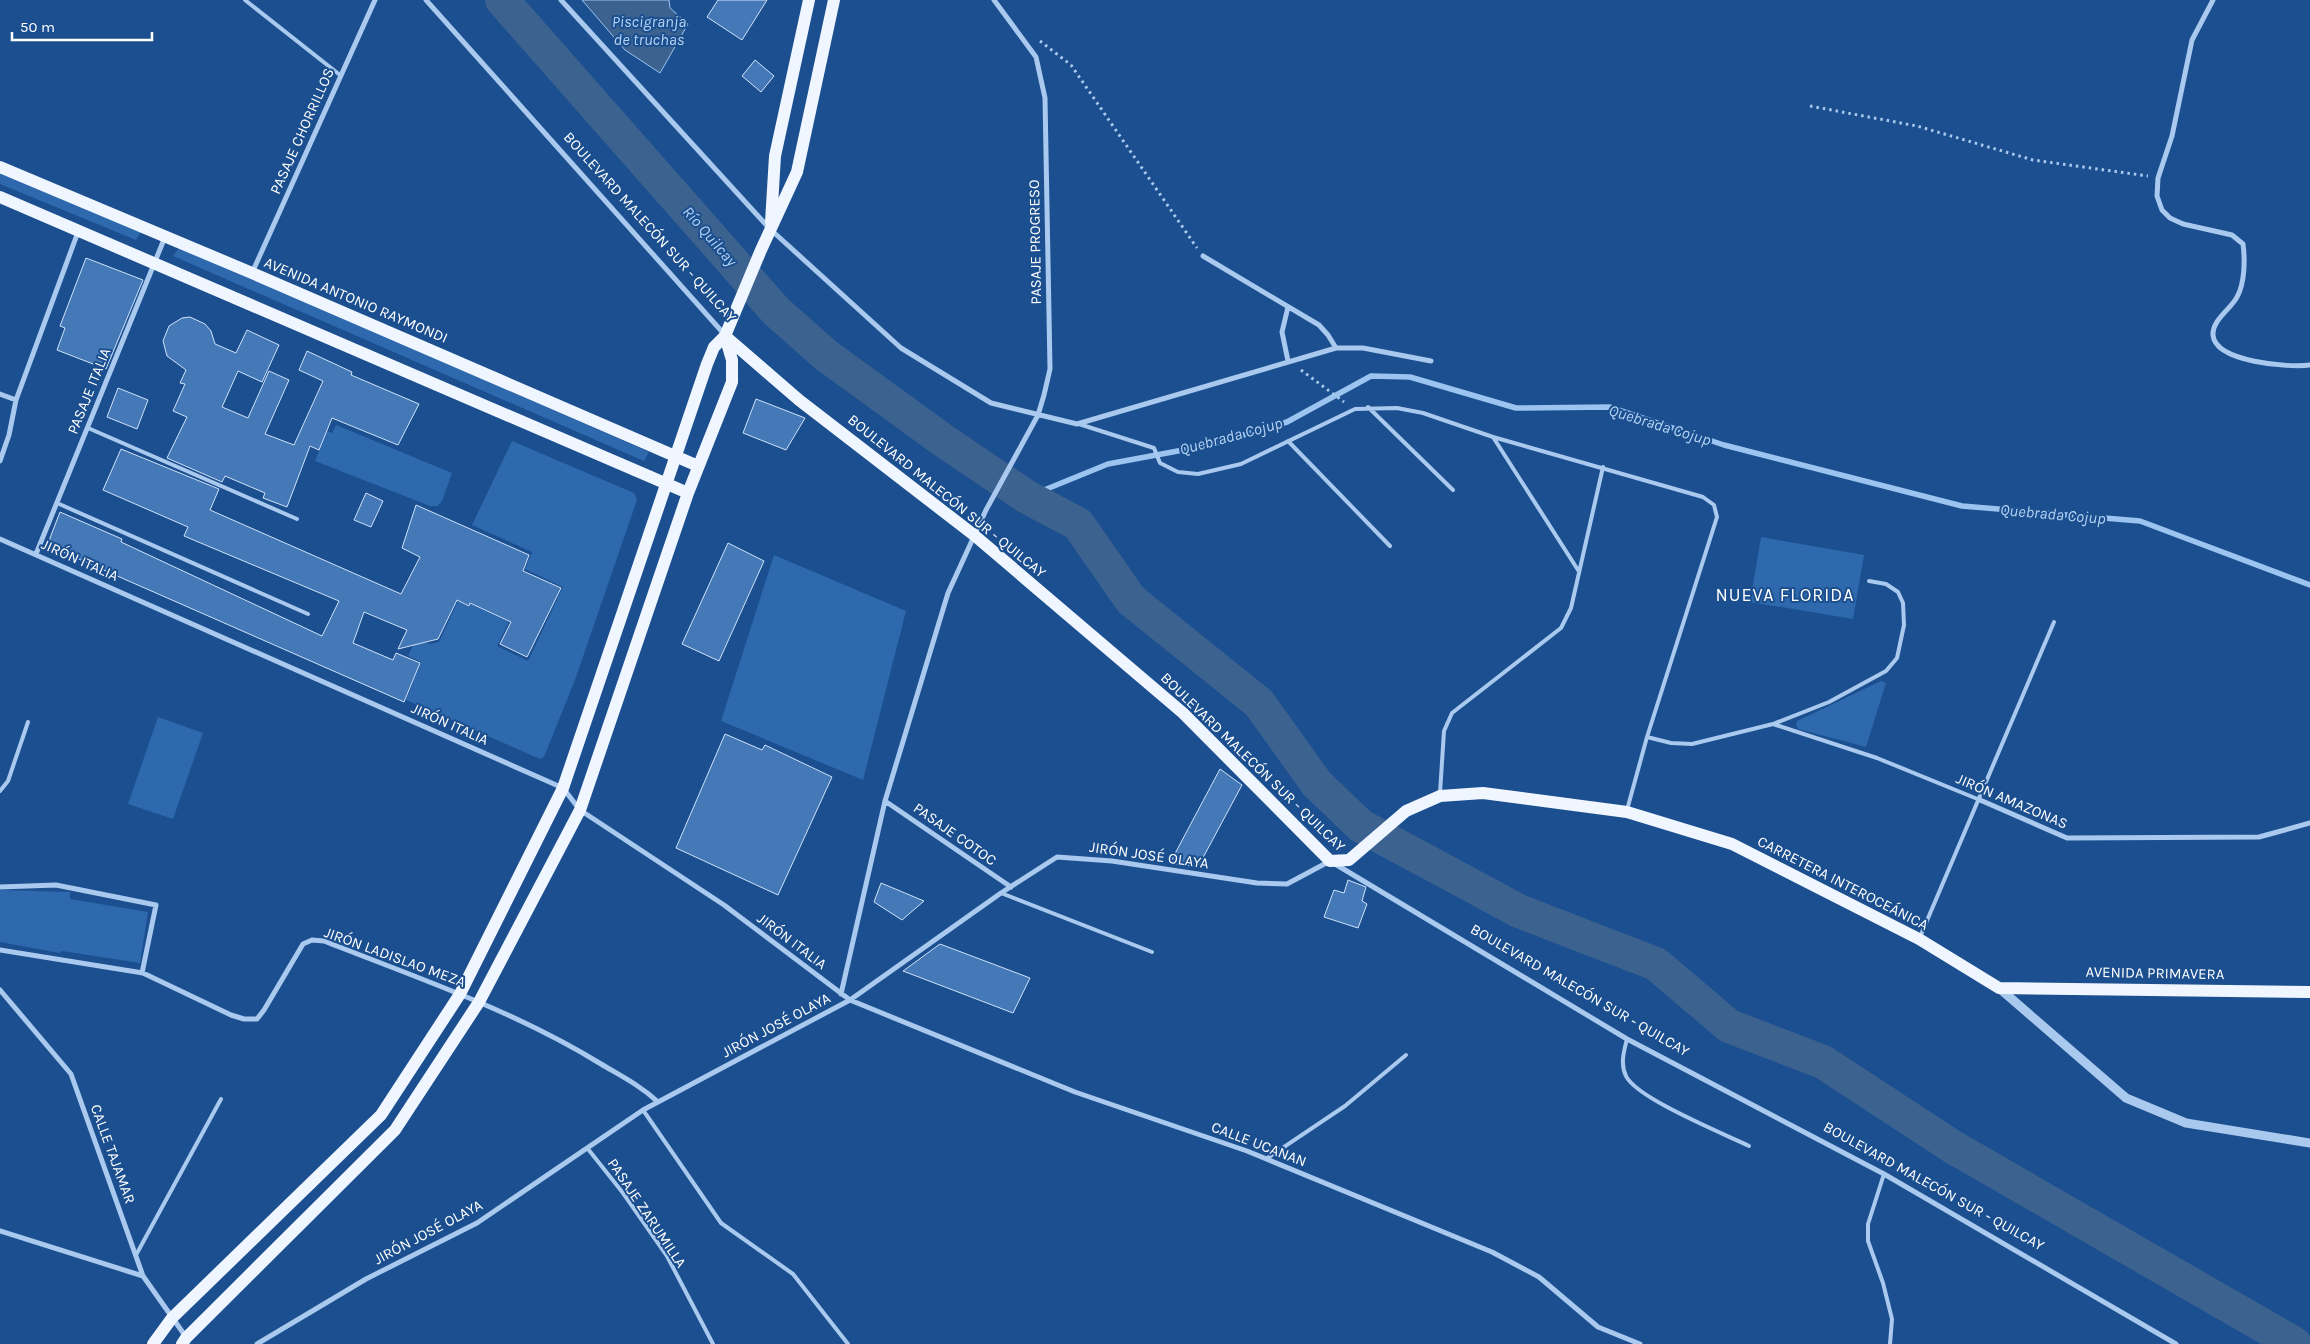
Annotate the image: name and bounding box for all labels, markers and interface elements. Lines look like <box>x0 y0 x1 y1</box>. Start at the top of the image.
scale bar <box>12 10 152 42</box>
water label: Piscigranja de truchas <box>612 12 686 49</box>
text: 50 m <box>20 18 55 36</box>
street label: PASAJE CHORRILLOS <box>266 65 338 197</box>
street label: BOULEVARD MALECÓN SUR - QUILCAY <box>560 128 741 326</box>
street label: PASAJE PROGRESO <box>1025 179 1045 305</box>
water label: Río Quilcay <box>679 202 742 271</box>
street label: AVENIDA ANTONIO RAYMONDI <box>261 253 451 347</box>
street label: PASAJE ITALIA <box>63 345 115 437</box>
water label: Quebrada Cojup <box>1607 400 1714 450</box>
street label: BOULEVARD MALECÓN SUR - QUILCAY <box>844 410 1050 582</box>
water label: Quebrada Cojup <box>1177 413 1285 459</box>
water label: Quebrada Cojup <box>1999 500 2107 528</box>
street label: JIRÓN ITALIA <box>39 535 122 585</box>
district label: NUEVA FLORIDA <box>1715 584 1855 606</box>
street label: BOULEVARD MALECÓN SUR - QUILCAY <box>1157 669 1350 856</box>
street label: JIRÓN ITALIA <box>409 699 492 749</box>
street label: JIRÓN AMAZONAS <box>1954 769 2070 833</box>
street label: PASAJE COTOC <box>910 799 1000 869</box>
street label: CARRETERA INTEROCEÁNICA <box>1754 832 1932 934</box>
street label: JIRÓN JOSÉ OLAYA <box>1088 838 1210 872</box>
street label: JIRÓN ITALIA <box>754 909 831 973</box>
street label: BOULEVARD MALECÓN SUR - QUILCAY <box>1467 920 1693 1061</box>
street label: JIRÓN LADISLAO MEZA <box>322 923 469 991</box>
street label: AVENIDA PRIMAVERA <box>2085 963 2225 983</box>
street label: JIRÓN JOSÉ OLAYA <box>719 989 834 1061</box>
street label: CALLE TAJAMAR <box>87 1102 139 1206</box>
street label: CALLE UCANAN <box>1209 1118 1309 1170</box>
street label: BOULEVARD MALECÓN SUR - QUILCAY <box>1820 1118 2048 1255</box>
street label: PASAJE ZARUMILLA <box>604 1155 690 1271</box>
street label: JIRÓN JOSÉ OLAYA <box>371 1196 486 1268</box>

